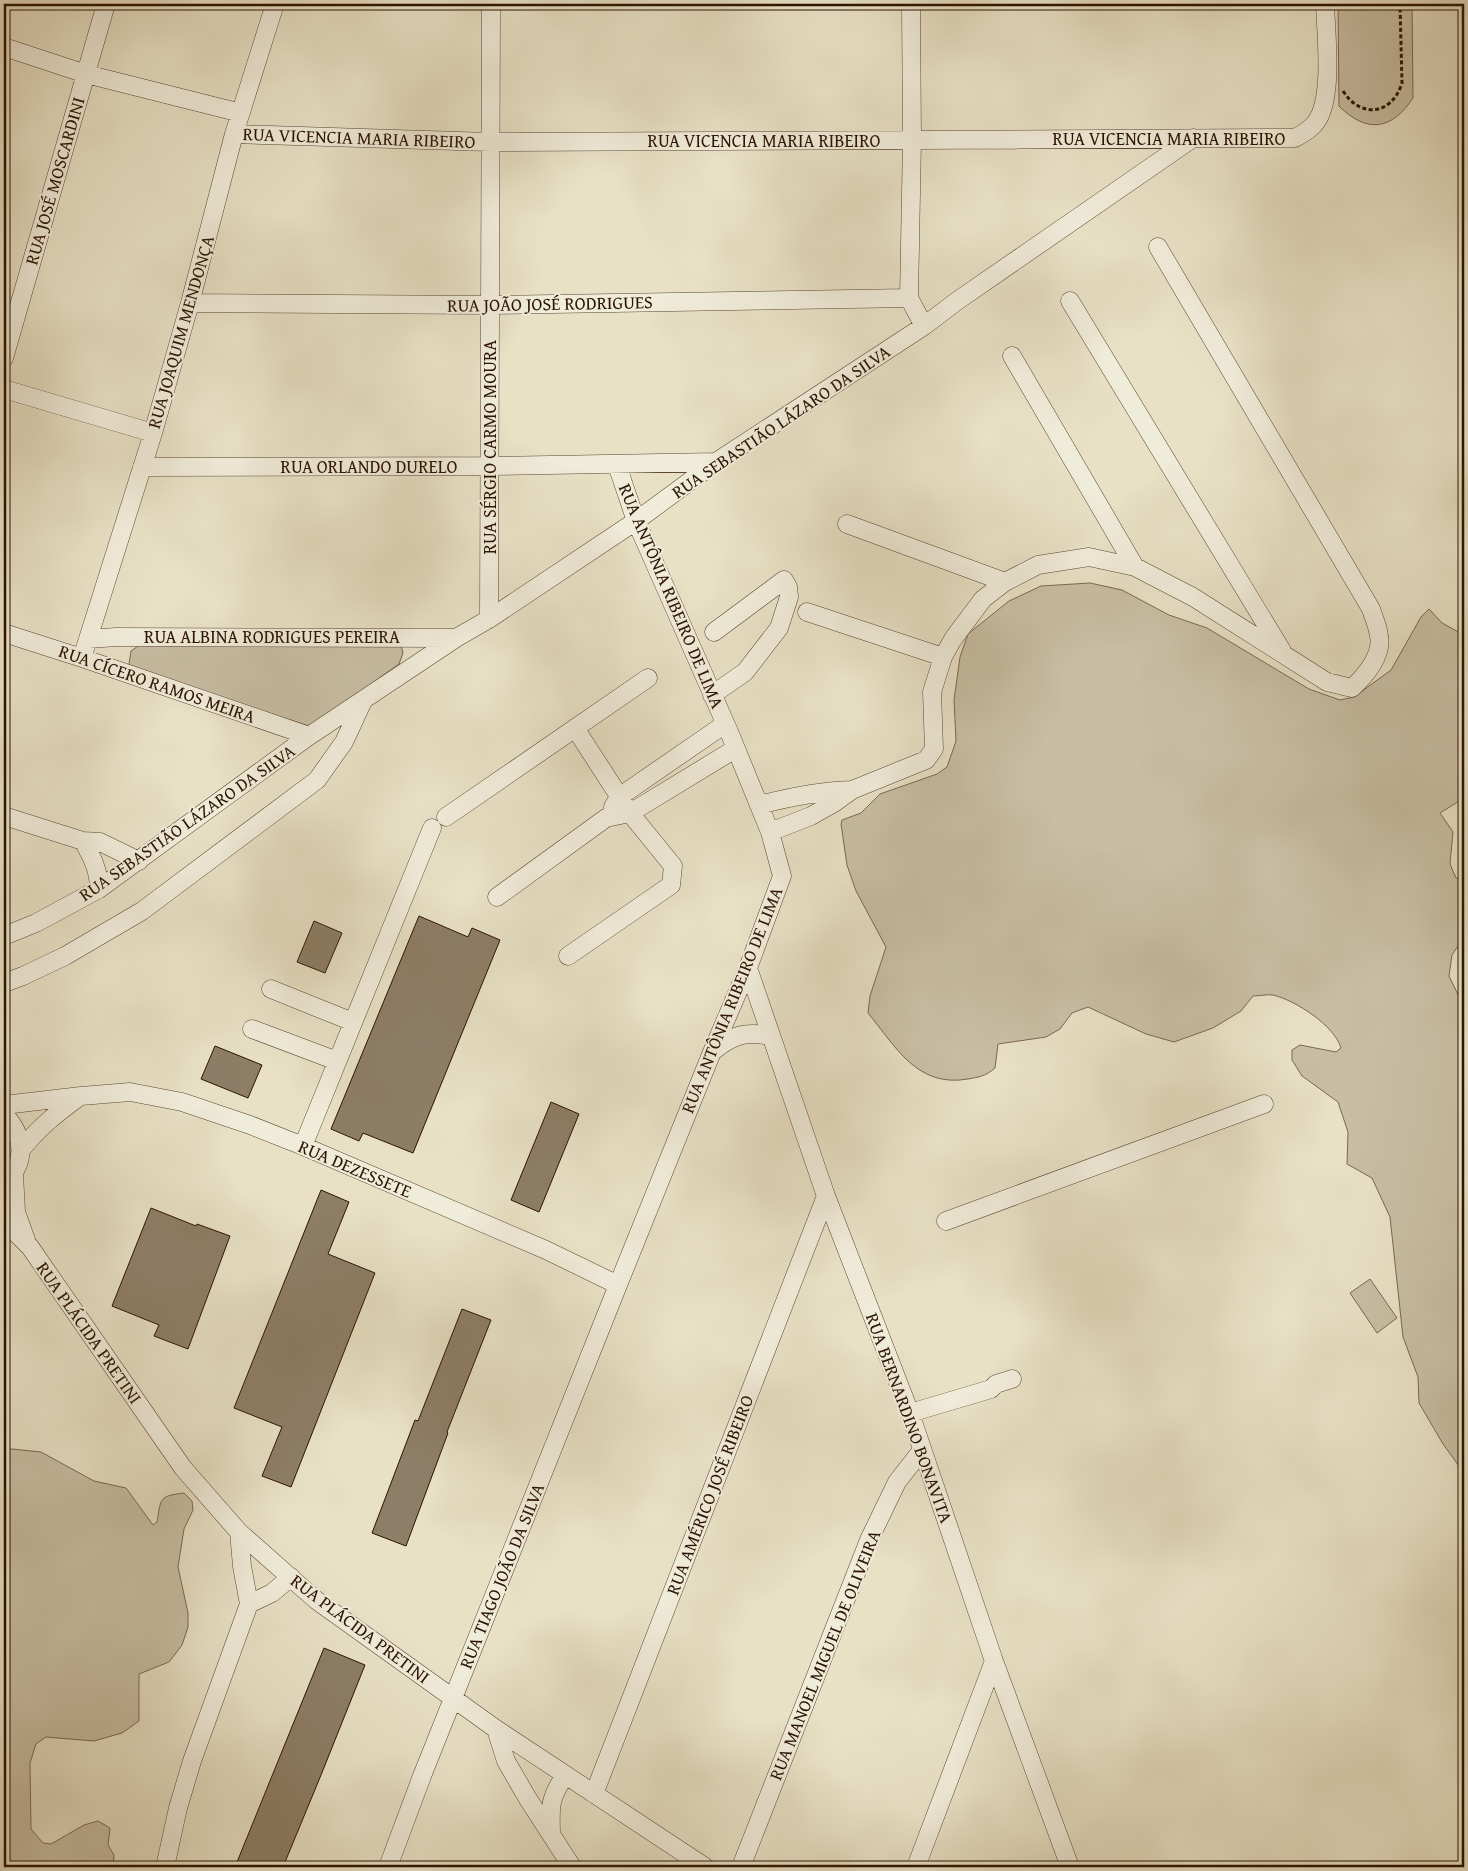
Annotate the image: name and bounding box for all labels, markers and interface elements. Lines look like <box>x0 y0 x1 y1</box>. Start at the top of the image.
street label: RUA JOSÉ MOSCARDINI <box>18 94 91 268</box>
street label: RUA VICENCIA MARIA RIBEIRO <box>242 120 476 155</box>
street label: RUA VICENCIA MARIA RIBEIRO <box>1053 125 1286 152</box>
street label: RUA VICENCIA MARIA RIBEIRO <box>648 127 881 154</box>
street label: RUA JOAQUIM MENDONÇA <box>140 232 221 432</box>
street label: RUA JOÃO JOSÉ RODRIGUES <box>447 288 653 319</box>
street label: RUA SEBASTIÃO LÁZARO DA SILVA <box>666 338 896 505</box>
street label: RUA SÉRGIO CARMO MOURA <box>476 340 503 554</box>
street label: RUA ORLANDO DURELO <box>281 453 457 480</box>
street label: RUA ANTÔNIA RIBEIRO DE LIMA <box>612 479 731 713</box>
street label: RUA ALBINA RODRIGUES PEREIRA <box>144 623 400 650</box>
street label: RUA CÍCERO RAMOS MEIRA <box>55 637 259 730</box>
street label: RUA SEBASTIÃO LÁZARO DA SILVA <box>73 737 300 908</box>
street label: RUA ANTÔNIA RIBEIRO DE LIMA <box>674 882 789 1117</box>
street label: RUA DEZESSETE <box>294 1133 416 1205</box>
street label: RUA PLÁCIDA PRETINI <box>30 1256 149 1409</box>
street label: RUA BERNARDINO BONAVITA <box>859 1309 960 1527</box>
street label: RUA AMÉRICO JOSÉ RIBEIRO <box>659 1391 760 1599</box>
street label: RUA TIAGO JOÃO DA SILVA <box>452 1479 551 1673</box>
street label: RUA MANOEL MIGUEL DE OLIVEIRA <box>762 1525 887 1784</box>
street label: RUA PLÁCIDA PRETINI <box>285 1567 436 1690</box>

